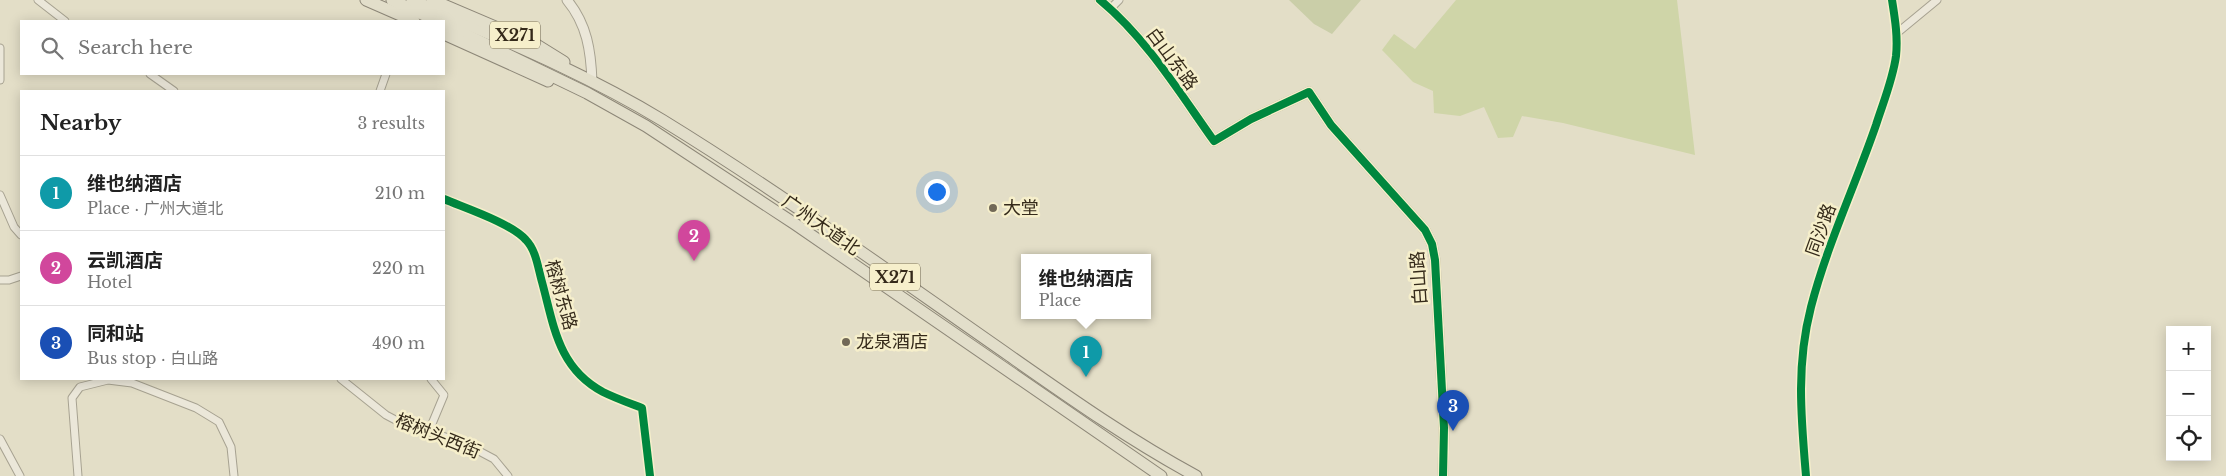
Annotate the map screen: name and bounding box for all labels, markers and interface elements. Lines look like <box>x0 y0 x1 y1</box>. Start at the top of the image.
search box <box>20 20 445 75</box>
road number: X271 <box>490 22 540 48</box>
street label: 白山东路 <box>1142 24 1202 94</box>
icon: search <box>38 34 66 62</box>
text: Search here <box>78 36 193 59</box>
text: Nearby <box>40 110 121 136</box>
text: 3 results <box>357 113 425 133</box>
text: 维也纳酒店 <box>87 172 182 195</box>
your location <box>924 179 950 205</box>
text: 1 <box>53 183 59 203</box>
text: 210 m <box>375 183 425 203</box>
street label: 广州大道北 <box>778 190 864 260</box>
place label: 大堂 <box>1003 197 1039 219</box>
text: Place · 广州大道北 <box>87 198 224 218</box>
street label: 同沙路 <box>1801 201 1841 259</box>
marker: 大堂 <box>987 202 999 214</box>
pin: 2 <box>678 220 710 261</box>
text: 云凯酒店 <box>87 249 163 272</box>
street label: 白山路 <box>1406 250 1432 306</box>
popup <box>1021 254 1151 319</box>
street label: 榕树东路 <box>541 257 581 333</box>
text: 2 <box>51 258 61 278</box>
text: 220 m <box>372 258 425 278</box>
road number: X271 <box>870 264 920 290</box>
text: 维也纳酒店 <box>1038 267 1134 290</box>
text: Hotel <box>87 272 132 292</box>
text: Place <box>1038 290 1081 310</box>
text: 同和站 <box>87 322 144 345</box>
map controls <box>2166 326 2211 461</box>
button: + <box>2166 326 2211 371</box>
place label: 龙泉酒店 <box>856 331 928 353</box>
text: 3 <box>51 333 61 353</box>
text: 490 m <box>372 333 425 353</box>
marker: 龙泉酒店 <box>840 336 852 348</box>
pin: 1 <box>1070 336 1102 377</box>
text: Bus stop · 白山路 <box>87 348 218 368</box>
button: − <box>2166 371 2211 416</box>
pin: 3 <box>1437 390 1469 431</box>
street label: 榕树头西街 <box>392 409 484 463</box>
button: locate <box>2166 416 2211 461</box>

